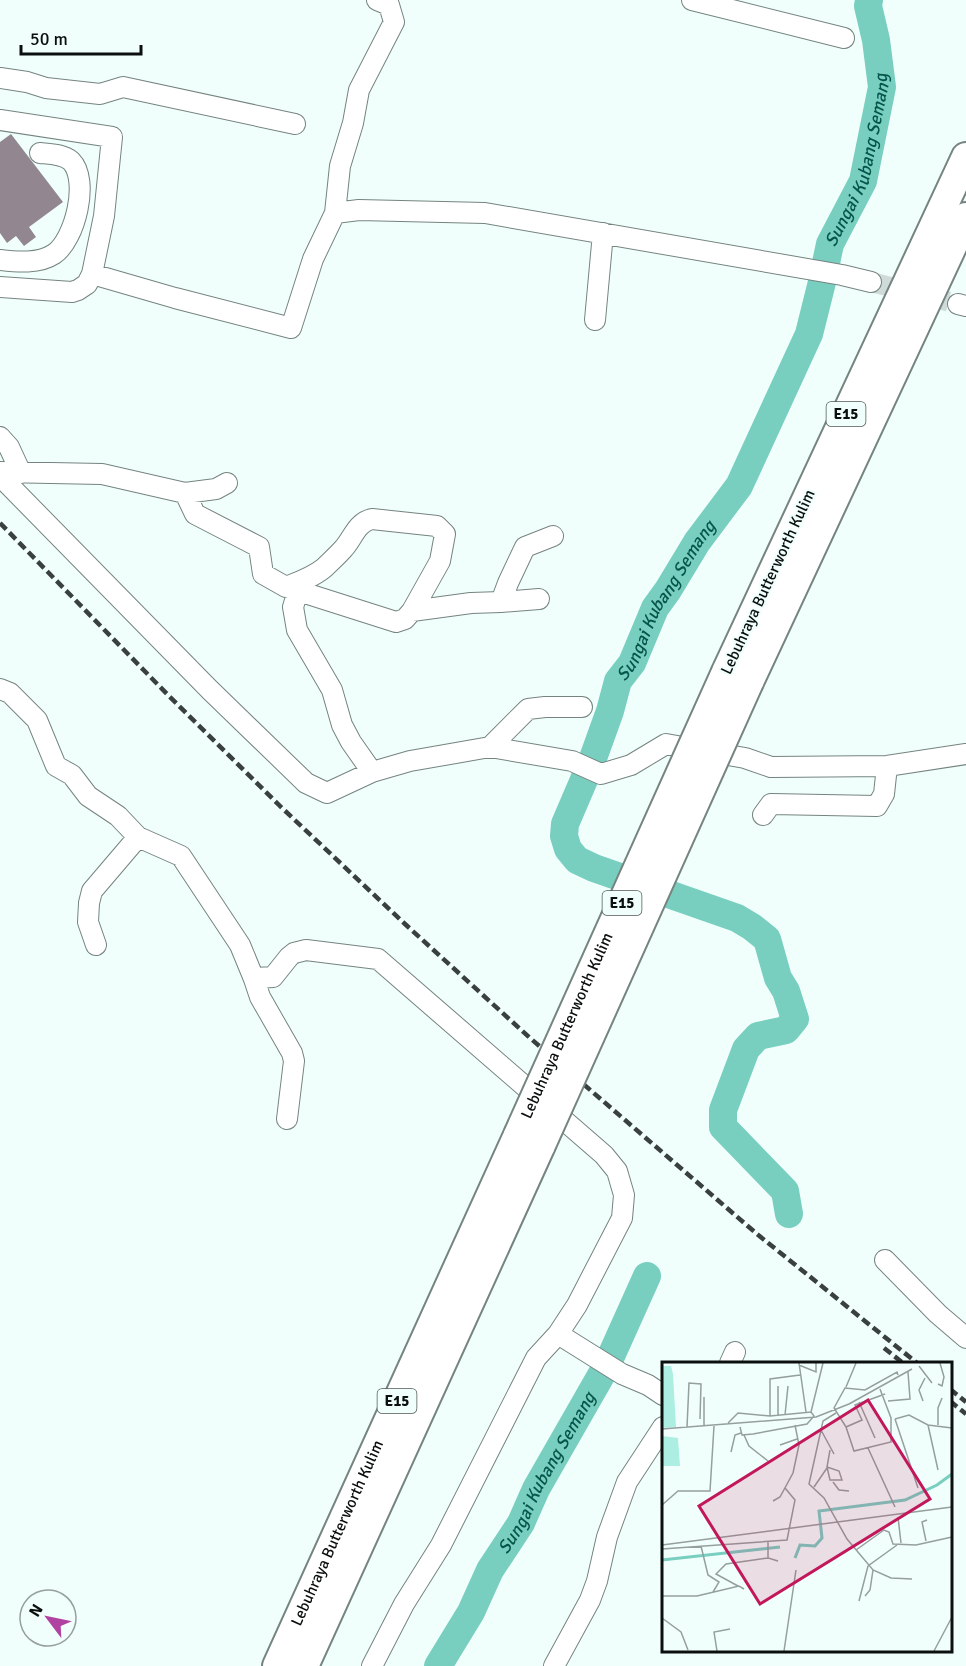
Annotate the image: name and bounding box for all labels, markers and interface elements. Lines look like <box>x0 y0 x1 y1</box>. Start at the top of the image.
scale bar <box>21 18 141 56</box>
text: 50 m <box>30 28 68 50</box>
water label: Sungai Kubang Semang <box>820 71 894 250</box>
road number: E15 <box>826 402 866 426</box>
street label: Lebuhraya Butterworth Kulim <box>716 486 820 678</box>
water label: Sungai Kubang Semang <box>611 515 721 685</box>
road number: E15 <box>602 891 642 915</box>
street label: Lebuhraya Butterworth Kulim <box>517 929 618 1122</box>
inset map <box>662 1362 951 1651</box>
water label: Sungai Kubang Semang <box>493 1387 601 1558</box>
road number: E15 <box>378 1389 416 1413</box>
street label: Lebuhraya Butterworth Kulim <box>287 1437 388 1629</box>
north arrow <box>18 1588 78 1648</box>
text: N <box>25 1601 48 1621</box>

